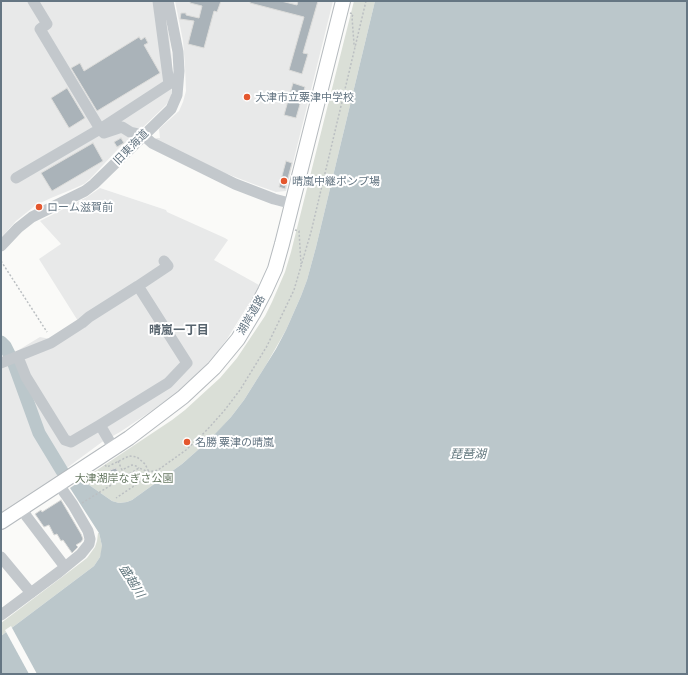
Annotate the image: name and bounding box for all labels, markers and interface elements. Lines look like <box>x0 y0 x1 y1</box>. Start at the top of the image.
place label: 大津市立粟津中学校 <box>255 90 354 104</box>
marker: 大津市立粟津中学校 <box>242 92 252 102</box>
street label: 旧東海道 <box>111 127 151 167</box>
place label: 晴嵐中継ポンプ場 <box>292 174 380 188</box>
marker: 晴嵐中継ポンプ場 <box>279 176 289 186</box>
place label: ローム滋賀前 <box>47 200 113 214</box>
marker: ローム滋賀前 <box>34 202 44 212</box>
street label: 湖岸道路 <box>234 293 268 337</box>
district label: 晴嵐一丁目 <box>149 323 209 337</box>
place label: 名勝 粟津の晴嵐 <box>195 435 274 449</box>
marker: 名勝 粟津の晴嵐 <box>182 437 192 447</box>
water label: 琵琶湖 <box>450 447 486 461</box>
park label: 大津湖岸なぎさ公園 <box>75 471 173 485</box>
water label: 盛越川 <box>116 562 148 600</box>

